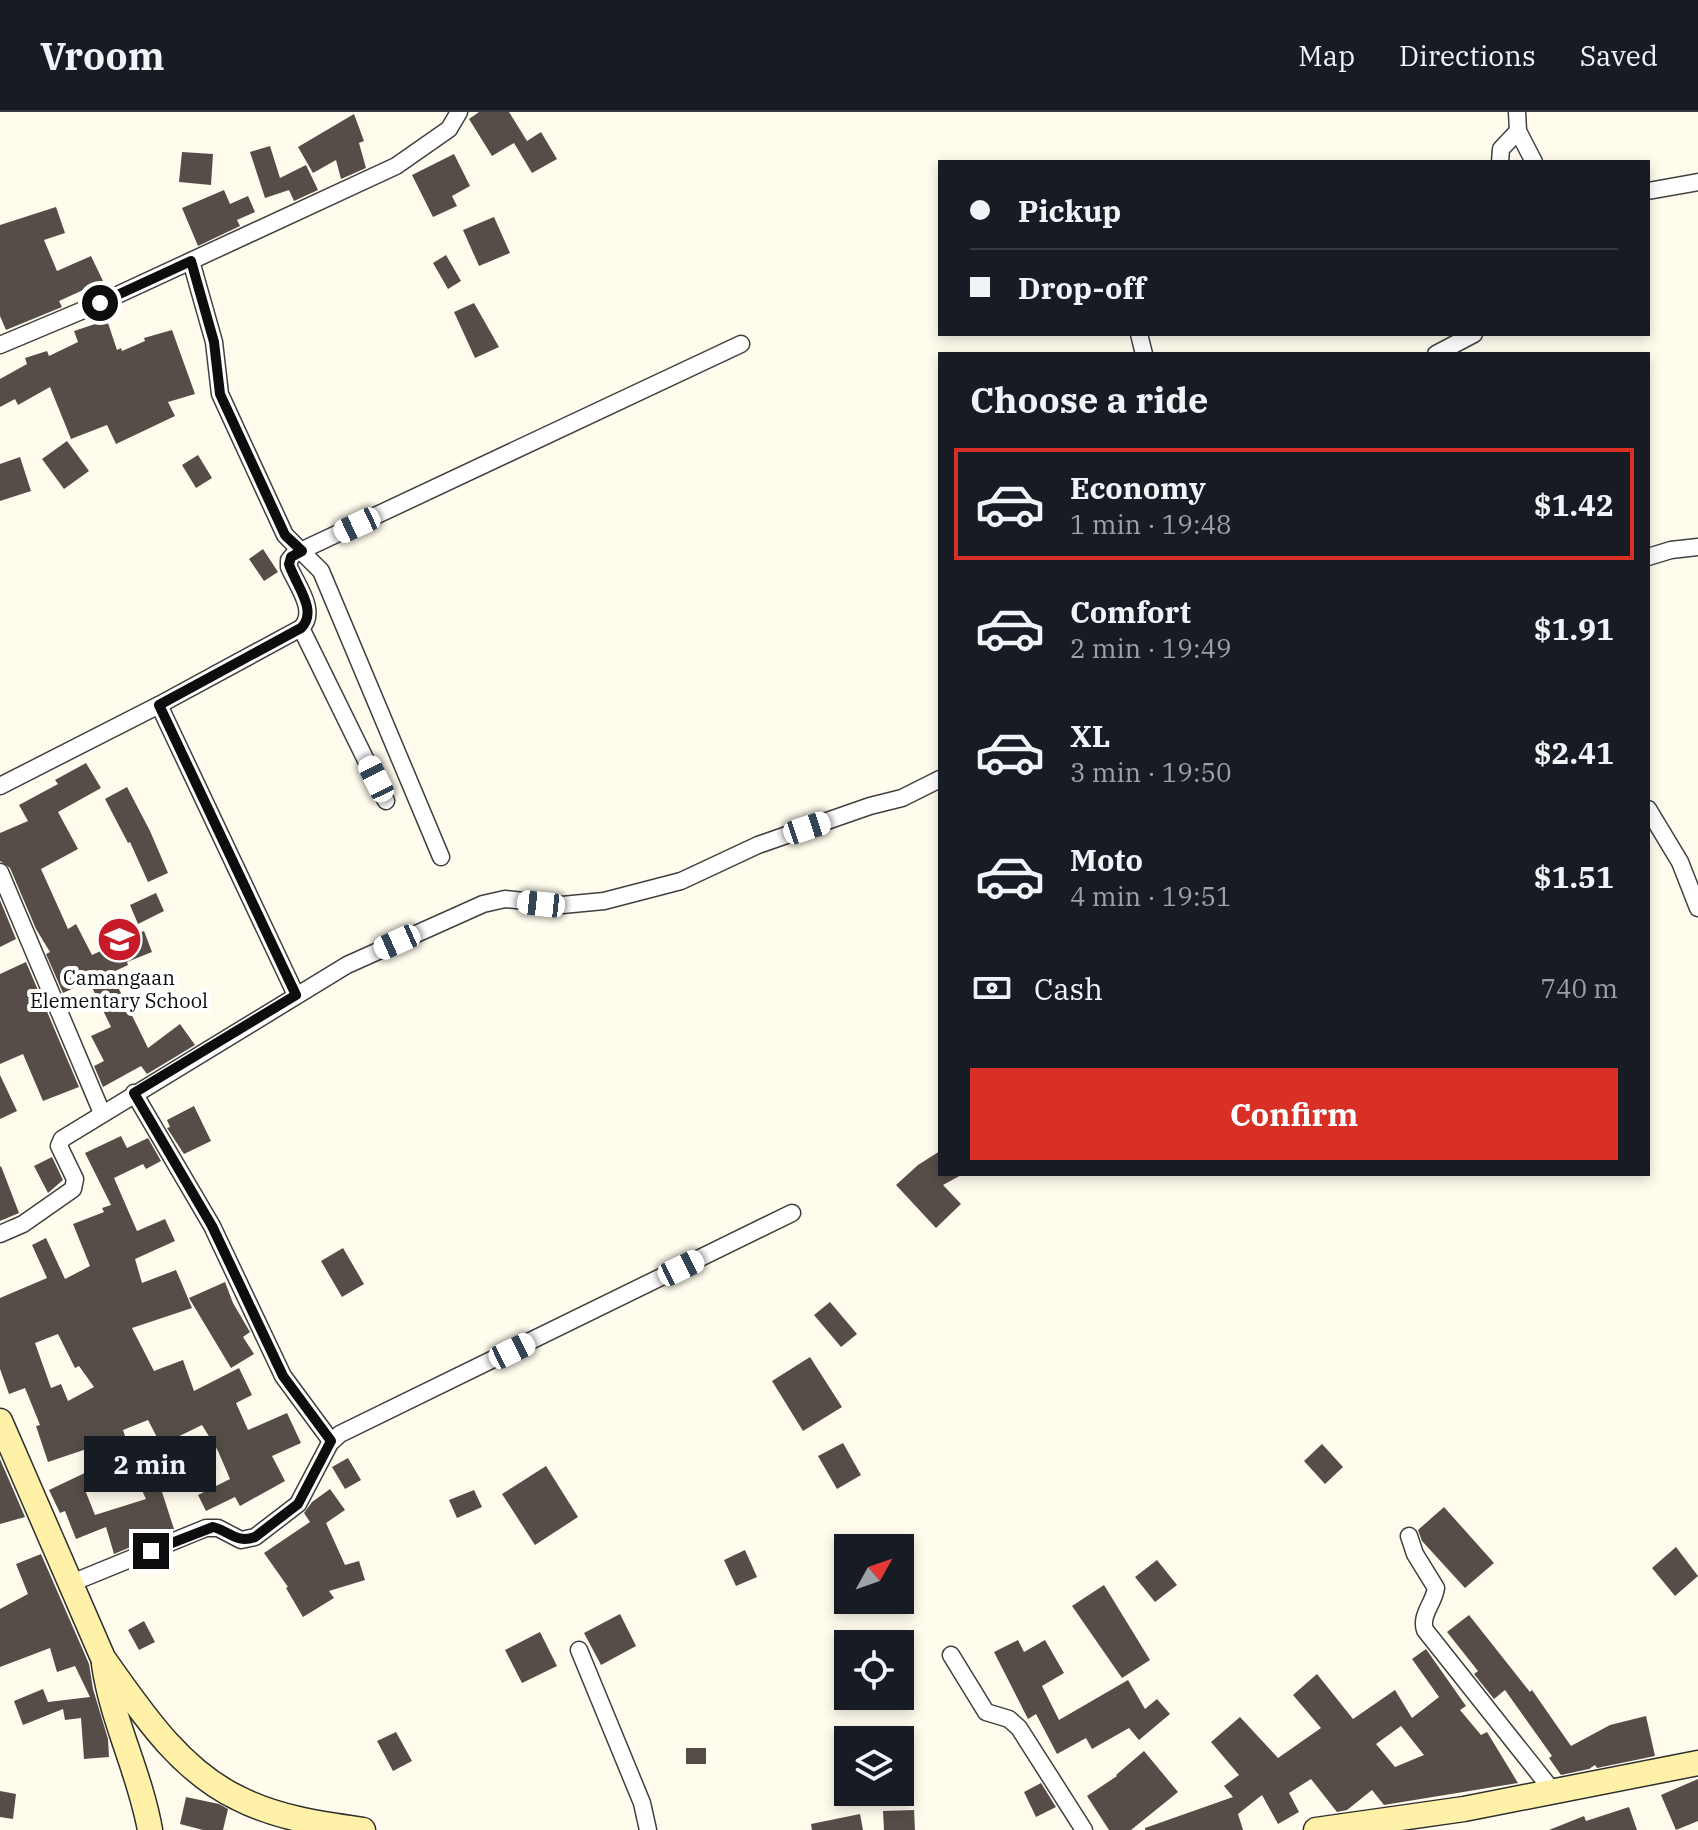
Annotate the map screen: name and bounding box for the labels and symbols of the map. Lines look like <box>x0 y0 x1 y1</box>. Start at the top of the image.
route start <box>82 285 118 321</box>
car <box>330 504 384 546</box>
car <box>355 752 397 806</box>
car <box>780 809 834 847</box>
car <box>516 890 566 918</box>
school or university icon: Camangaan Elementary School <box>95 915 143 963</box>
car <box>370 921 424 963</box>
place label: Camangaan Elementary School <box>30 964 208 1014</box>
car <box>654 1247 708 1289</box>
car <box>485 1330 539 1372</box>
callout: 2 min <box>85 1435 217 1491</box>
route end <box>133 1533 169 1569</box>
north arrow <box>834 1534 914 1614</box>

